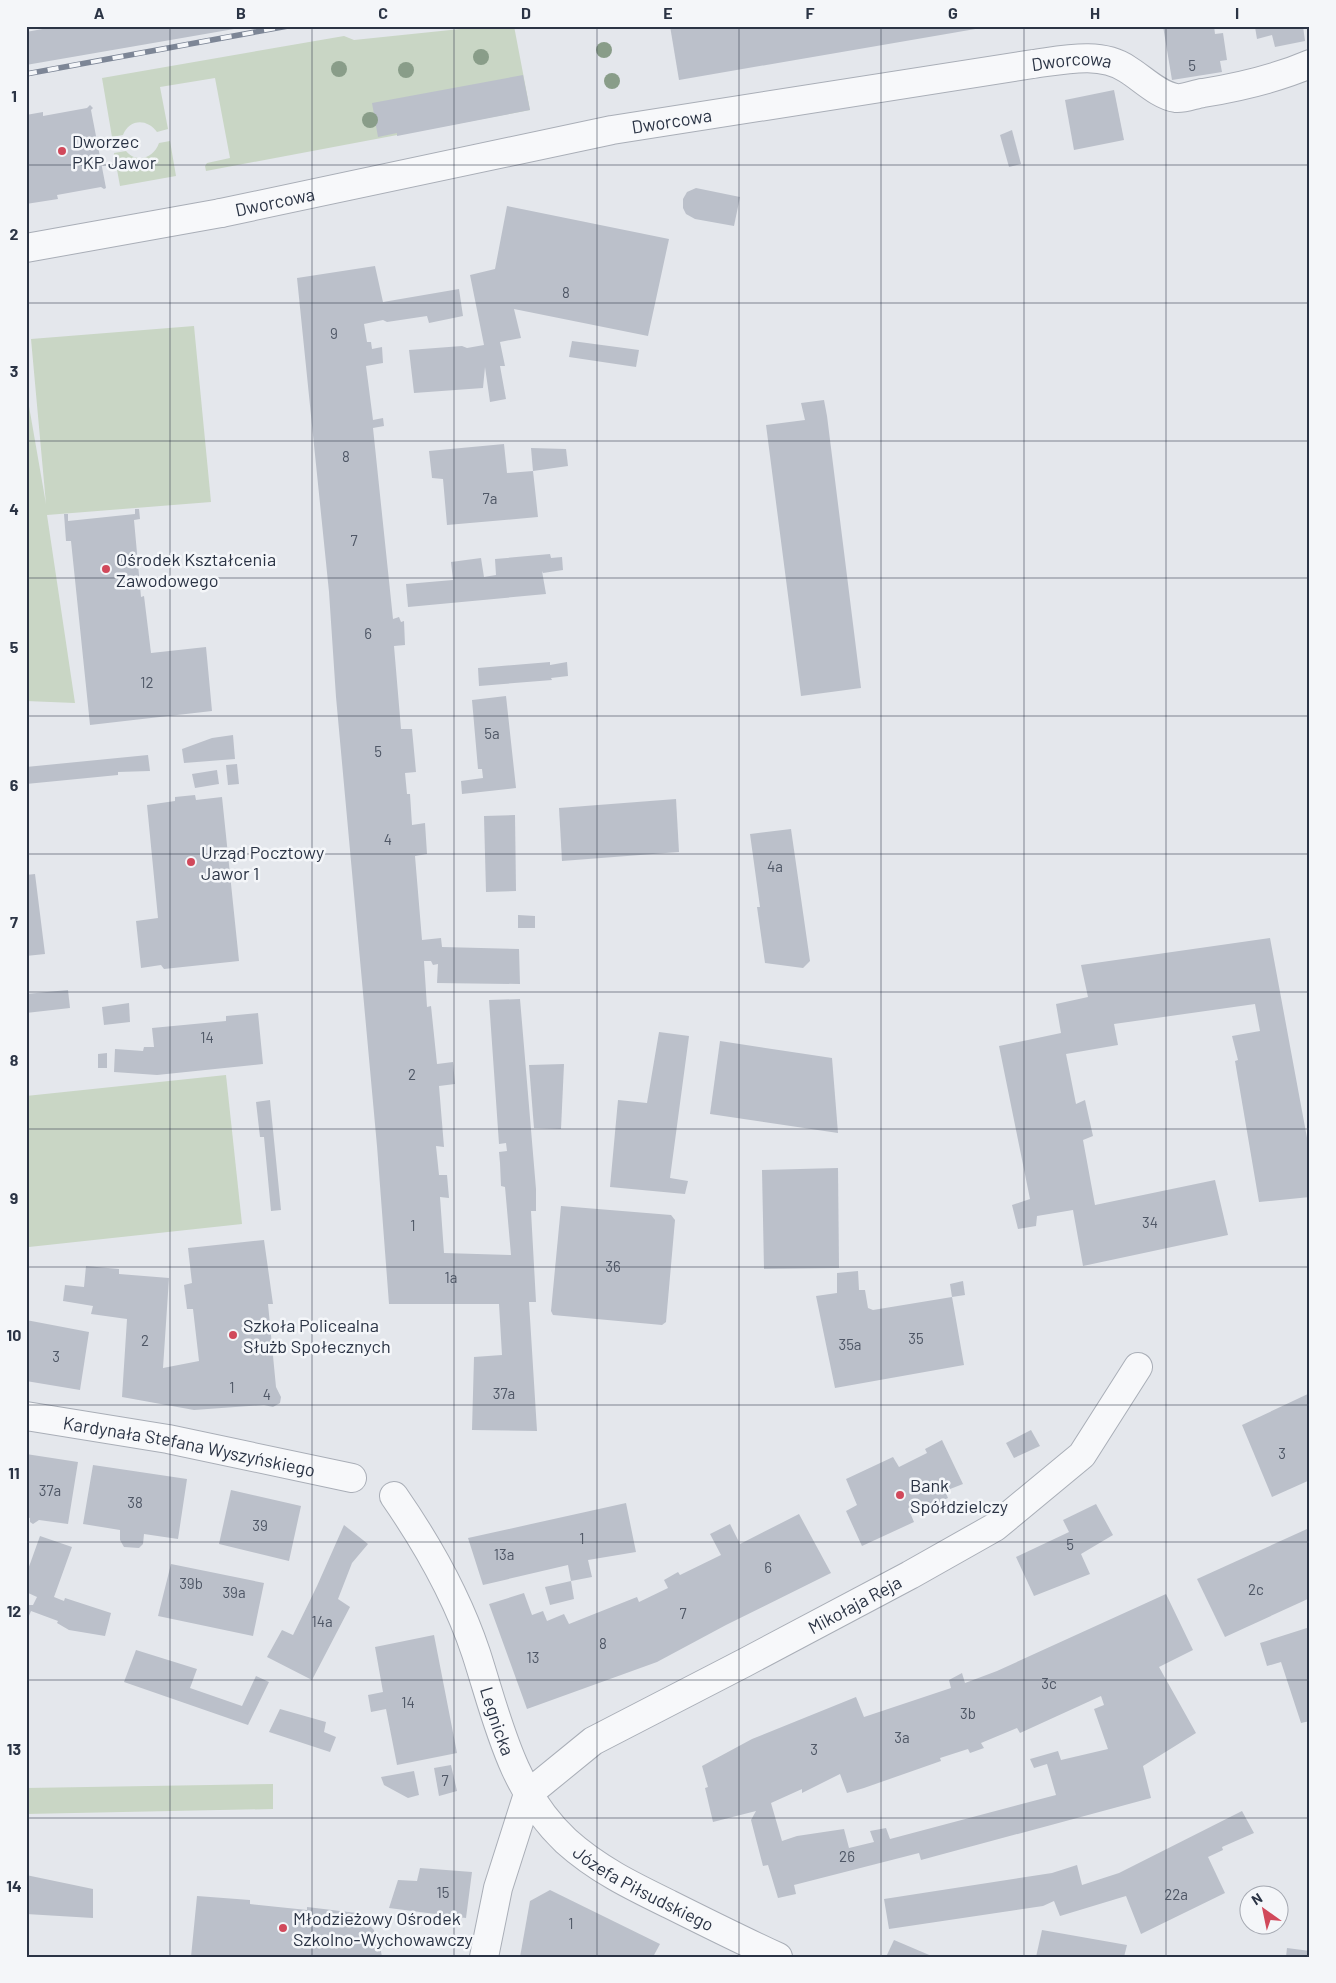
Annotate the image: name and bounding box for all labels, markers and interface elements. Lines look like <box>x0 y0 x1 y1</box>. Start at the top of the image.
text: A <box>94 3 105 22</box>
text: B <box>236 3 246 22</box>
text: C <box>378 3 388 22</box>
text: D <box>521 3 531 22</box>
text: E <box>663 3 673 22</box>
text: F <box>806 3 815 22</box>
text: G <box>948 3 958 22</box>
text: H <box>1090 3 1100 22</box>
text: I <box>1235 3 1239 22</box>
street label: Dworcowa <box>1030 47 1114 75</box>
house number: 5 <box>1188 56 1196 74</box>
text: 1 <box>11 86 17 105</box>
street label: Dworcowa <box>630 104 713 138</box>
place label: Dworzec PKP Jawor <box>72 130 157 173</box>
marker: Dworzec PKP Jawor <box>56 145 68 157</box>
street label: Dworcowa <box>233 182 317 221</box>
text: 2 <box>10 224 19 243</box>
house number: 8 <box>562 283 570 301</box>
house number: 9 <box>330 324 338 342</box>
text: 3 <box>10 361 18 380</box>
house number: 8 <box>342 447 350 465</box>
house number: 7a <box>483 489 497 507</box>
text: 4 <box>9 499 19 518</box>
house number: 7 <box>350 531 358 549</box>
place label: Ośrodek Kształcenia Zawodowego <box>116 548 276 591</box>
marker: Ośrodek Kształcenia Zawodowego <box>100 563 112 575</box>
house number: 6 <box>364 624 372 642</box>
text: 5 <box>10 637 19 656</box>
house number: 12 <box>140 673 154 691</box>
house number: 5a <box>484 724 500 742</box>
house number: 5 <box>374 742 382 760</box>
text: 6 <box>10 775 19 794</box>
house number: 4 <box>384 830 392 848</box>
place label: Urząd Pocztowy Jawor 1 <box>201 841 324 884</box>
marker: Urząd Pocztowy Jawor 1 <box>185 856 197 868</box>
house number: 4a <box>767 857 783 875</box>
text: 7 <box>10 912 18 931</box>
house number: 14 <box>200 1028 214 1046</box>
text: 8 <box>10 1050 19 1069</box>
house number: 2 <box>408 1065 416 1083</box>
text: 9 <box>10 1188 18 1207</box>
house number: 34 <box>1142 1213 1158 1231</box>
house number: 1 <box>410 1216 416 1234</box>
house number: 36 <box>605 1257 621 1275</box>
house number: 1a <box>445 1268 457 1286</box>
place label: Szkoła Policealna Służb Społecznych <box>243 1314 391 1357</box>
text: 10 <box>7 1325 21 1344</box>
marker: Szkoła Policealna Służb Społecznych <box>227 1329 239 1341</box>
house number: 35 <box>908 1329 924 1347</box>
house number: 2 <box>141 1331 149 1349</box>
house number: 35a <box>838 1335 862 1353</box>
house number: 3 <box>52 1347 60 1365</box>
house number: 1 <box>229 1378 235 1396</box>
house number: 37a <box>493 1384 515 1402</box>
house number: 4 <box>263 1385 271 1403</box>
street label: Kardynała Stefana Wyszyńskiego <box>62 1411 317 1481</box>
house number: 3 <box>1278 1444 1286 1462</box>
text: 11 <box>8 1463 20 1482</box>
place label: Bank Spółdzielczy <box>910 1474 1008 1517</box>
house number: 37a <box>39 1481 61 1499</box>
marker: Bank Spółdzielczy <box>894 1489 906 1501</box>
house number: 38 <box>127 1493 143 1511</box>
house number: 39 <box>252 1516 268 1534</box>
house number: 1 <box>579 1529 585 1547</box>
house number: 5 <box>1066 1535 1074 1553</box>
house number: 13a <box>494 1545 514 1563</box>
house number: 6 <box>764 1558 772 1576</box>
street label: Mikołaja Reja <box>804 1571 905 1638</box>
house number: 39b <box>179 1574 203 1592</box>
house number: 2c <box>1248 1580 1264 1598</box>
house number: 39a <box>222 1583 246 1601</box>
text: 12 <box>7 1601 21 1620</box>
house number: 7 <box>679 1604 687 1622</box>
house number: 14a <box>311 1612 333 1630</box>
house number: 8 <box>599 1634 607 1652</box>
house number: 13 <box>527 1648 539 1666</box>
house number: 3c <box>1041 1674 1057 1692</box>
street label: Legnicka <box>476 1684 519 1759</box>
house number: 14 <box>401 1693 415 1711</box>
house number: 3b <box>960 1704 976 1722</box>
house number: 3a <box>894 1728 910 1746</box>
text: 13 <box>7 1739 21 1758</box>
house number: 3 <box>810 1740 818 1758</box>
house number: 7 <box>441 1771 449 1789</box>
street label: Józefa Piłsudskiego <box>569 1841 717 1936</box>
house number: 26 <box>839 1847 855 1865</box>
text: 14 <box>6 1876 22 1895</box>
house number: 15 <box>437 1883 449 1901</box>
house number: 22a <box>1164 1885 1188 1903</box>
north arrow <box>1238 1886 1288 1936</box>
text: N <box>1248 1889 1265 1908</box>
place label: Młodzieżowy Ośrodek Szkolno-Wychowawczy <box>293 1907 473 1950</box>
house number: 1 <box>568 1914 574 1932</box>
marker: Młodzieżowy Ośrodek Szkolno-Wychowawczy <box>277 1922 289 1934</box>

